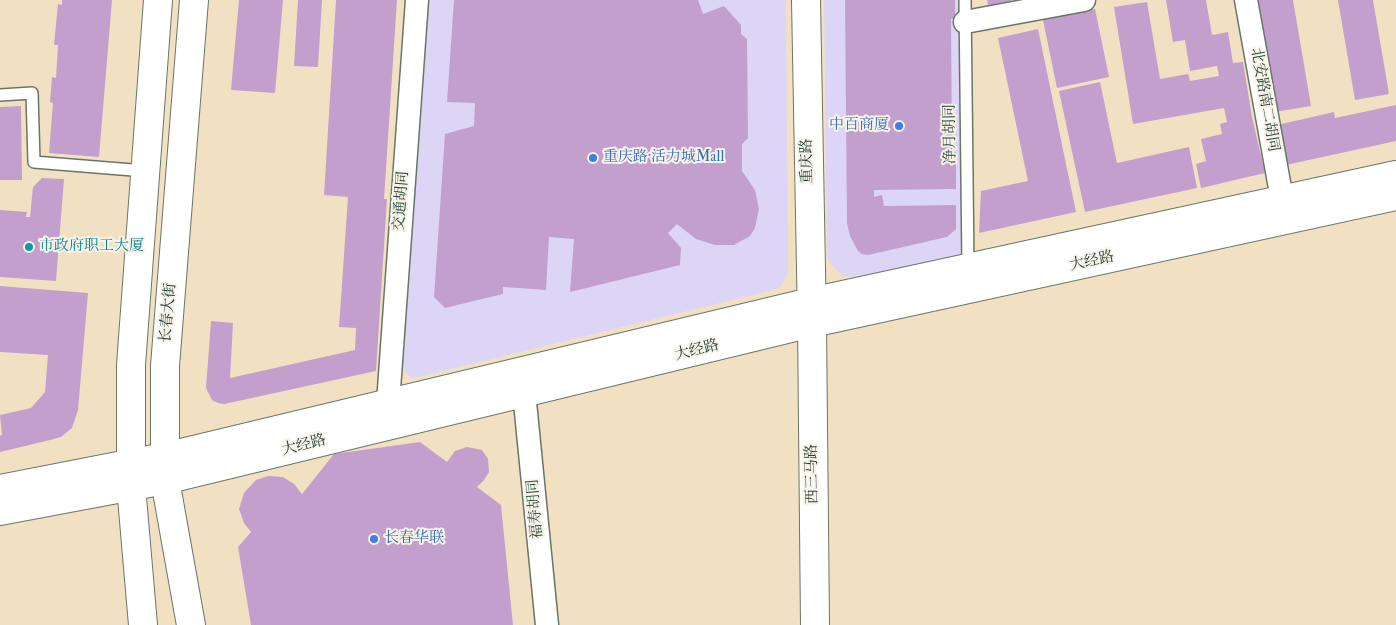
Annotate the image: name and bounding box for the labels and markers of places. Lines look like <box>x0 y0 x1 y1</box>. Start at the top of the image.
place label: 中百商厦 <box>829 117 889 135</box>
marker: 中百商厦 <box>893 120 905 132</box>
place label: 重庆路·活力城Mall <box>603 149 724 167</box>
marker: 重庆路·活力城Mall <box>587 152 599 164</box>
place label: 市政府职工大厦 <box>39 238 144 256</box>
marker: 市政府职工大厦 <box>23 241 35 253</box>
place label: 长春华联 <box>384 530 444 548</box>
marker: 长春华联 <box>368 533 380 545</box>

